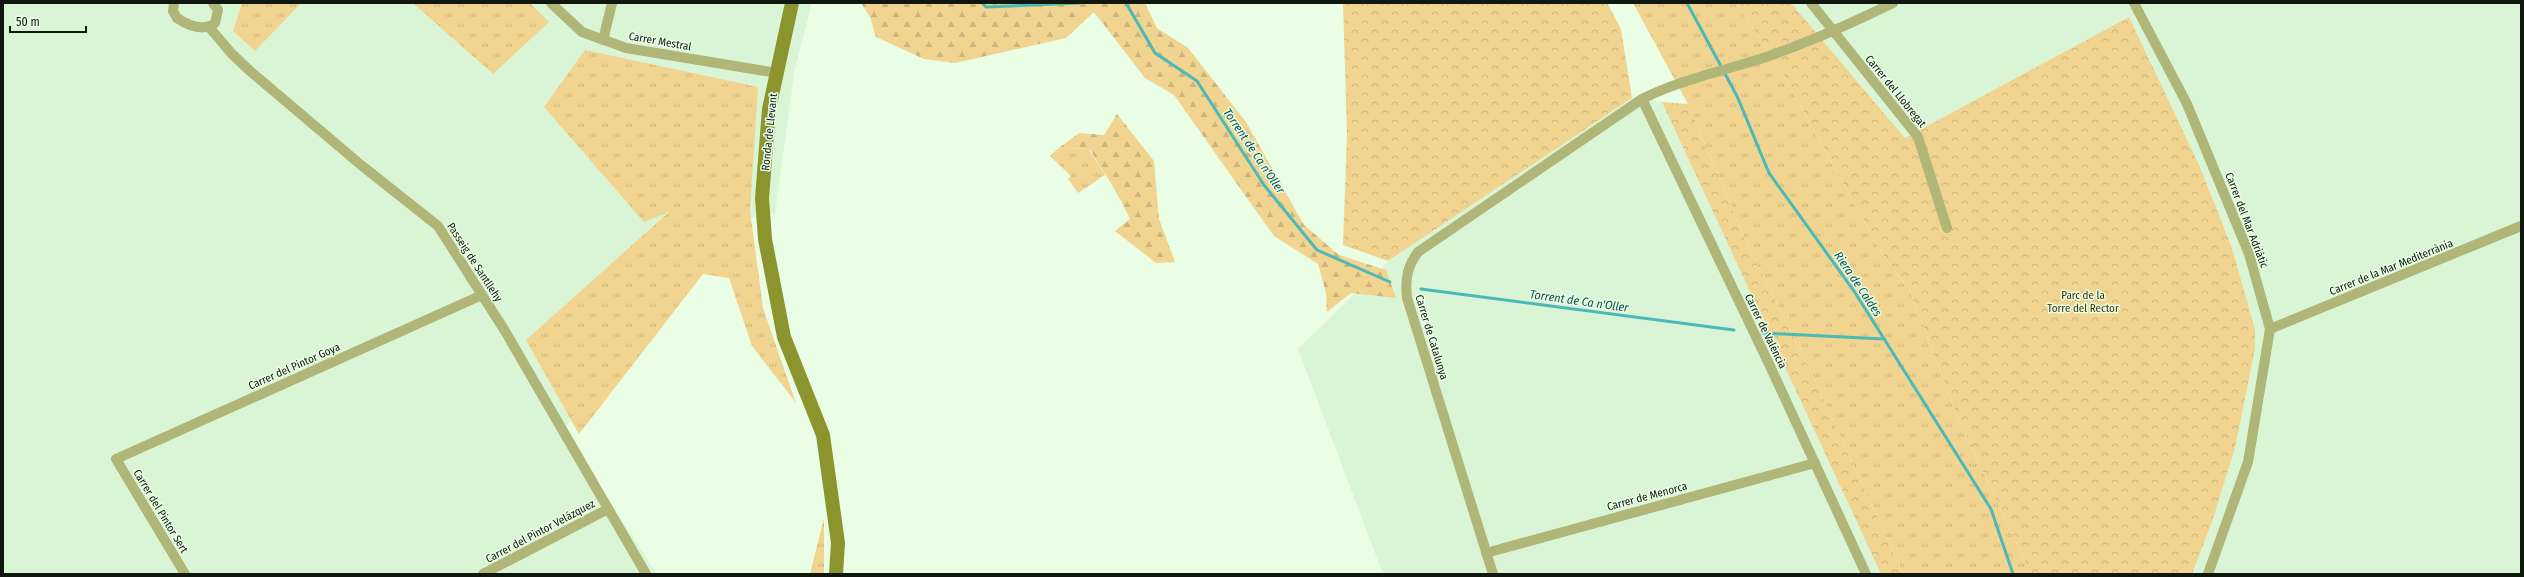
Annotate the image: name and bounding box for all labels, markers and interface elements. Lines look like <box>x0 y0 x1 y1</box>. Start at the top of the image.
scale bar <box>10 8 86 34</box>
text: 50 m <box>16 15 40 29</box>
street label: Carrer Mestral <box>628 30 692 53</box>
street label: Carrer del Llobregat <box>1863 53 1929 130</box>
street label: Ronda de Llevant <box>759 92 780 171</box>
water label: Torrent de Ca n'Oller <box>1220 106 1288 197</box>
street label: Carrer del Mar Adriàtic <box>2222 171 2271 270</box>
street label: Passeig de Santllehy <box>444 220 505 304</box>
street label: Carrer de la Mar Mediterrània <box>2328 237 2455 298</box>
water label: Riera de Caldes <box>1831 249 1885 319</box>
water label: Torrent de Ca n'Oller <box>1529 287 1630 315</box>
park label: Parc de la Torre del Rector <box>2047 289 2119 315</box>
street label: Carrer de València <box>1742 292 1789 371</box>
street label: Carrer de Catalunya <box>1412 293 1451 381</box>
street label: Carrer del Pintor Goya <box>246 340 342 393</box>
street label: Carrer del Pintor Sert <box>130 467 191 556</box>
street label: Carrer de Menorca <box>1606 480 1689 513</box>
street label: Carrer del Pintor Velázquez <box>484 497 597 566</box>

